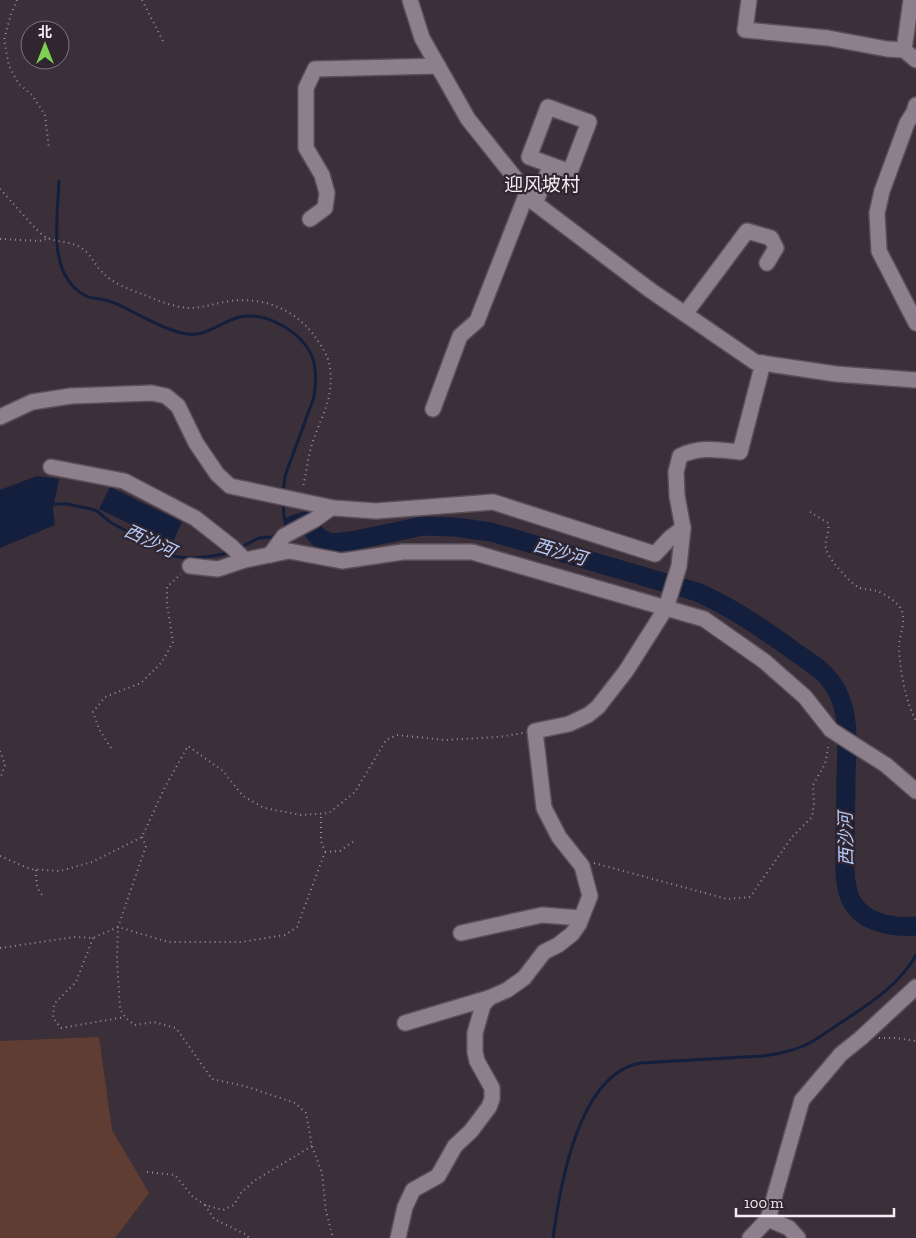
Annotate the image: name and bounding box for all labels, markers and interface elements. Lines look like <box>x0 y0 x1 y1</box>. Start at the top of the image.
north arrow <box>20 20 70 70</box>
text: 北 <box>38 24 52 41</box>
district label: 迎风坡村 <box>504 173 580 196</box>
water label: 西沙河 <box>121 520 182 564</box>
water label: 西沙河 <box>531 534 592 571</box>
water label: 西沙河 <box>834 809 857 866</box>
scale bar <box>736 1186 894 1218</box>
text: 100 m <box>744 1194 783 1212</box>

